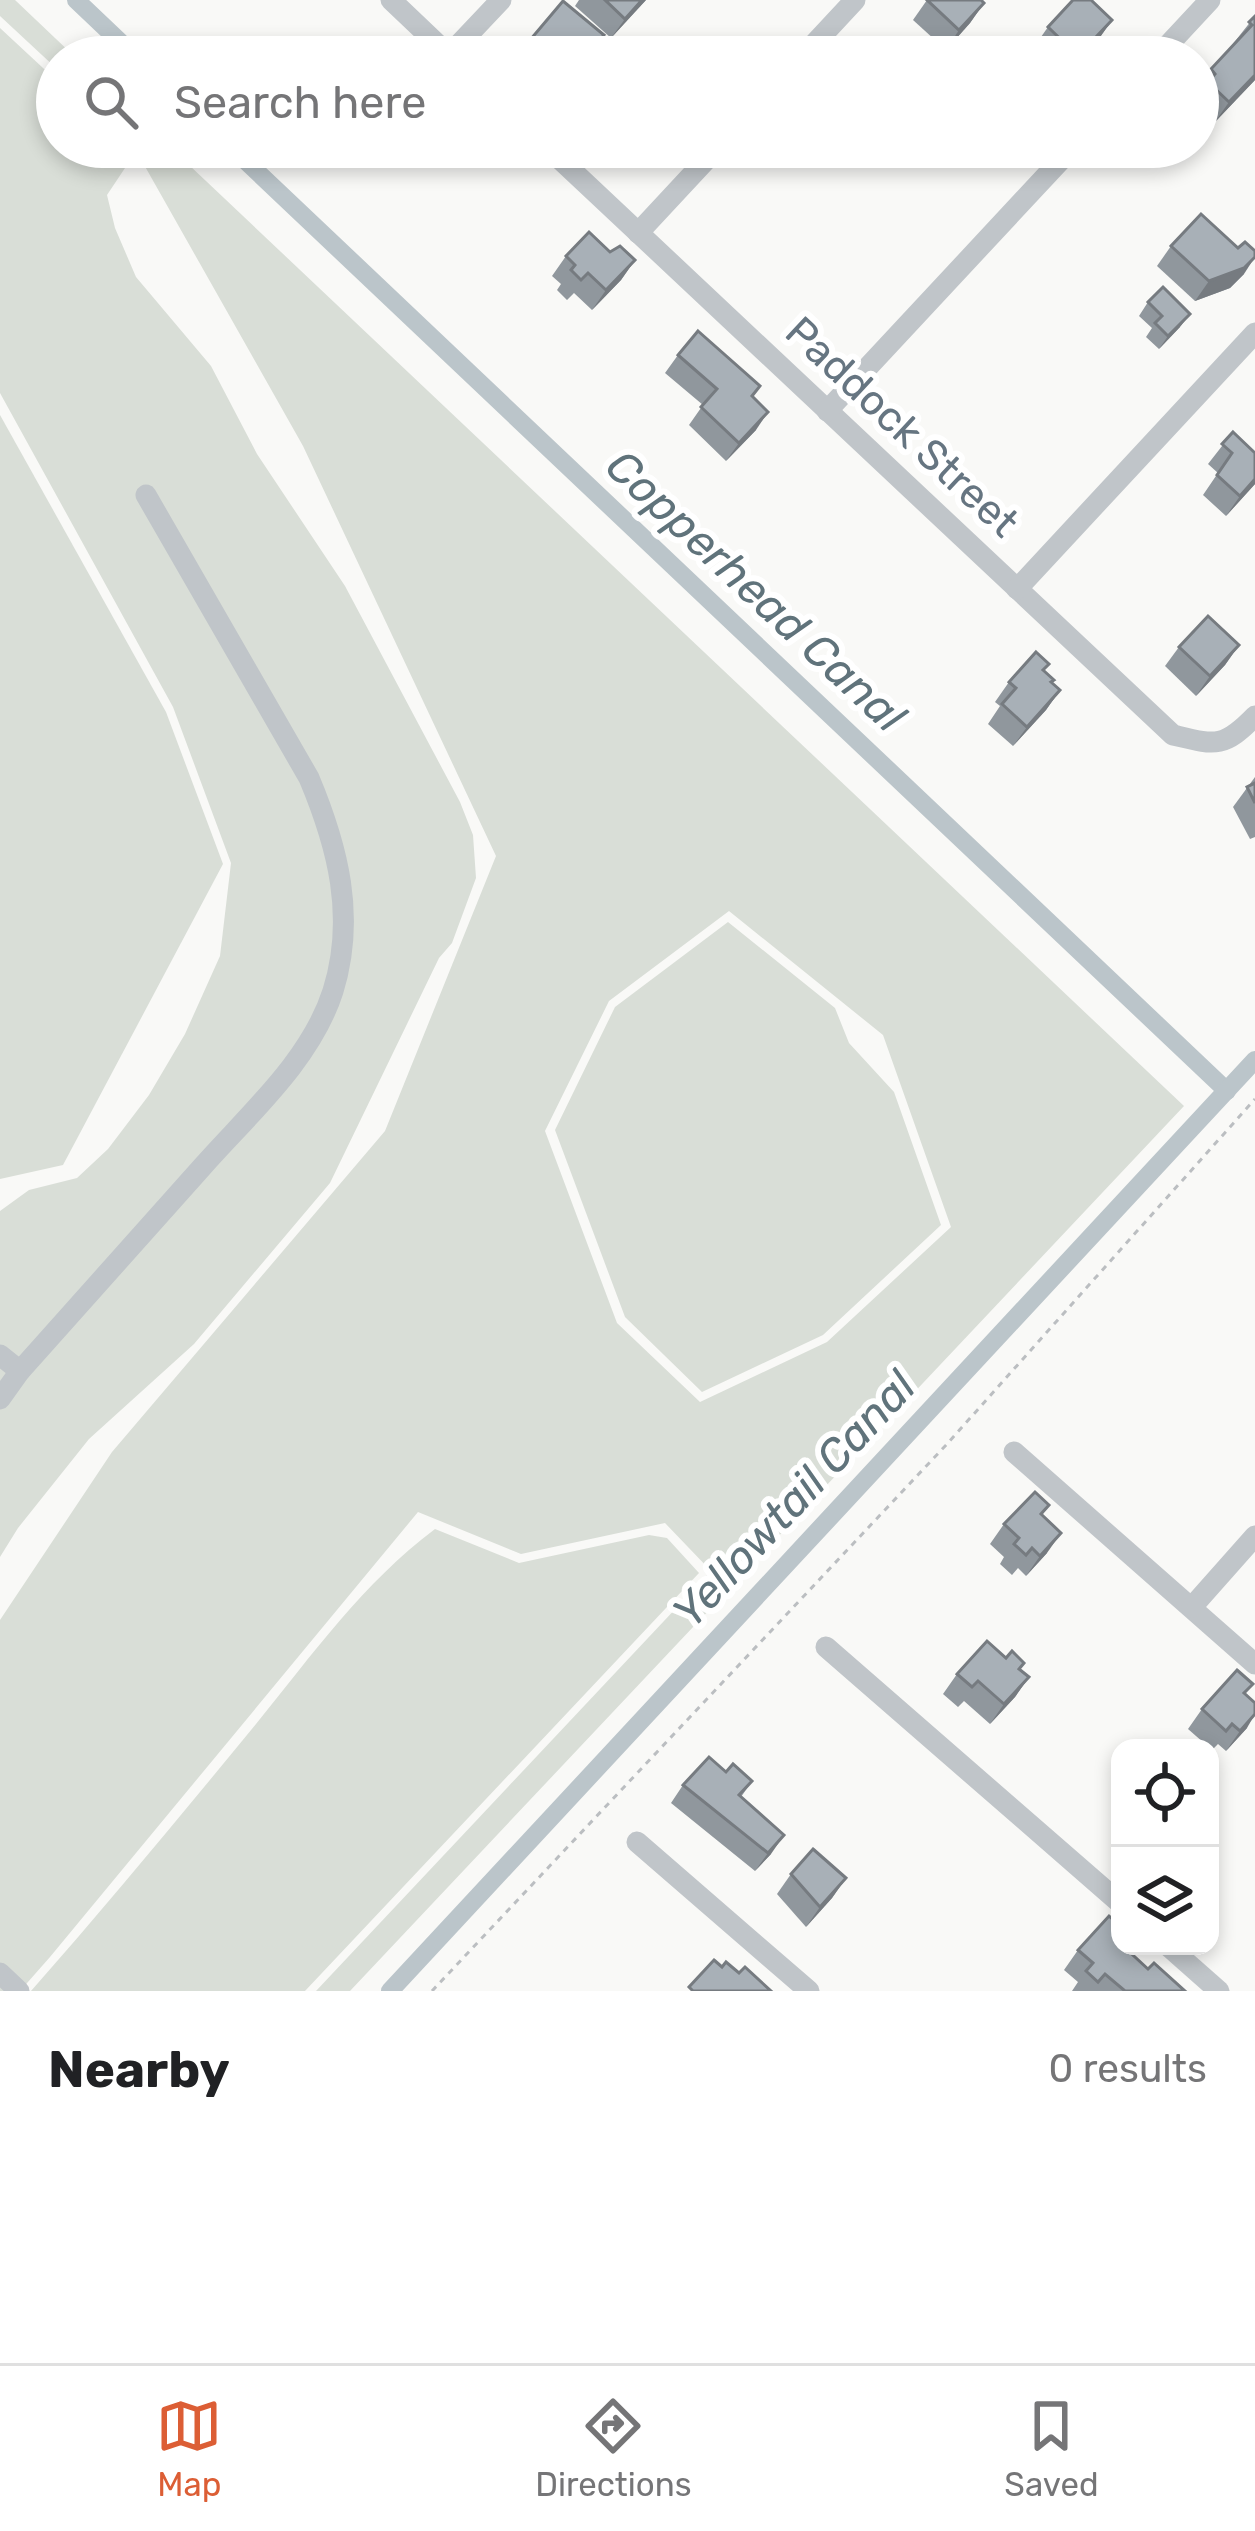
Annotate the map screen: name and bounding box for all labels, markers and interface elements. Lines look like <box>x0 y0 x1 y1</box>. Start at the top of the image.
search box <box>36 36 1219 168</box>
icon: search <box>78 69 144 135</box>
text: Search here <box>174 76 426 129</box>
street label: Paddock Street <box>775 306 1029 548</box>
water label: Copperhead Canal <box>596 439 917 744</box>
water label: Yellowtail Canal <box>662 1359 927 1638</box>
map controls <box>1111 1739 1219 1955</box>
button: locate <box>1111 1739 1219 1847</box>
button: layers <box>1111 1847 1219 1955</box>
text: Nearby <box>48 2039 230 2100</box>
text: 0 results <box>1048 2046 1207 2092</box>
tab: Map <box>156 2393 222 2504</box>
tab: Directions <box>535 2393 692 2504</box>
tab: Saved <box>1004 2393 1099 2504</box>

